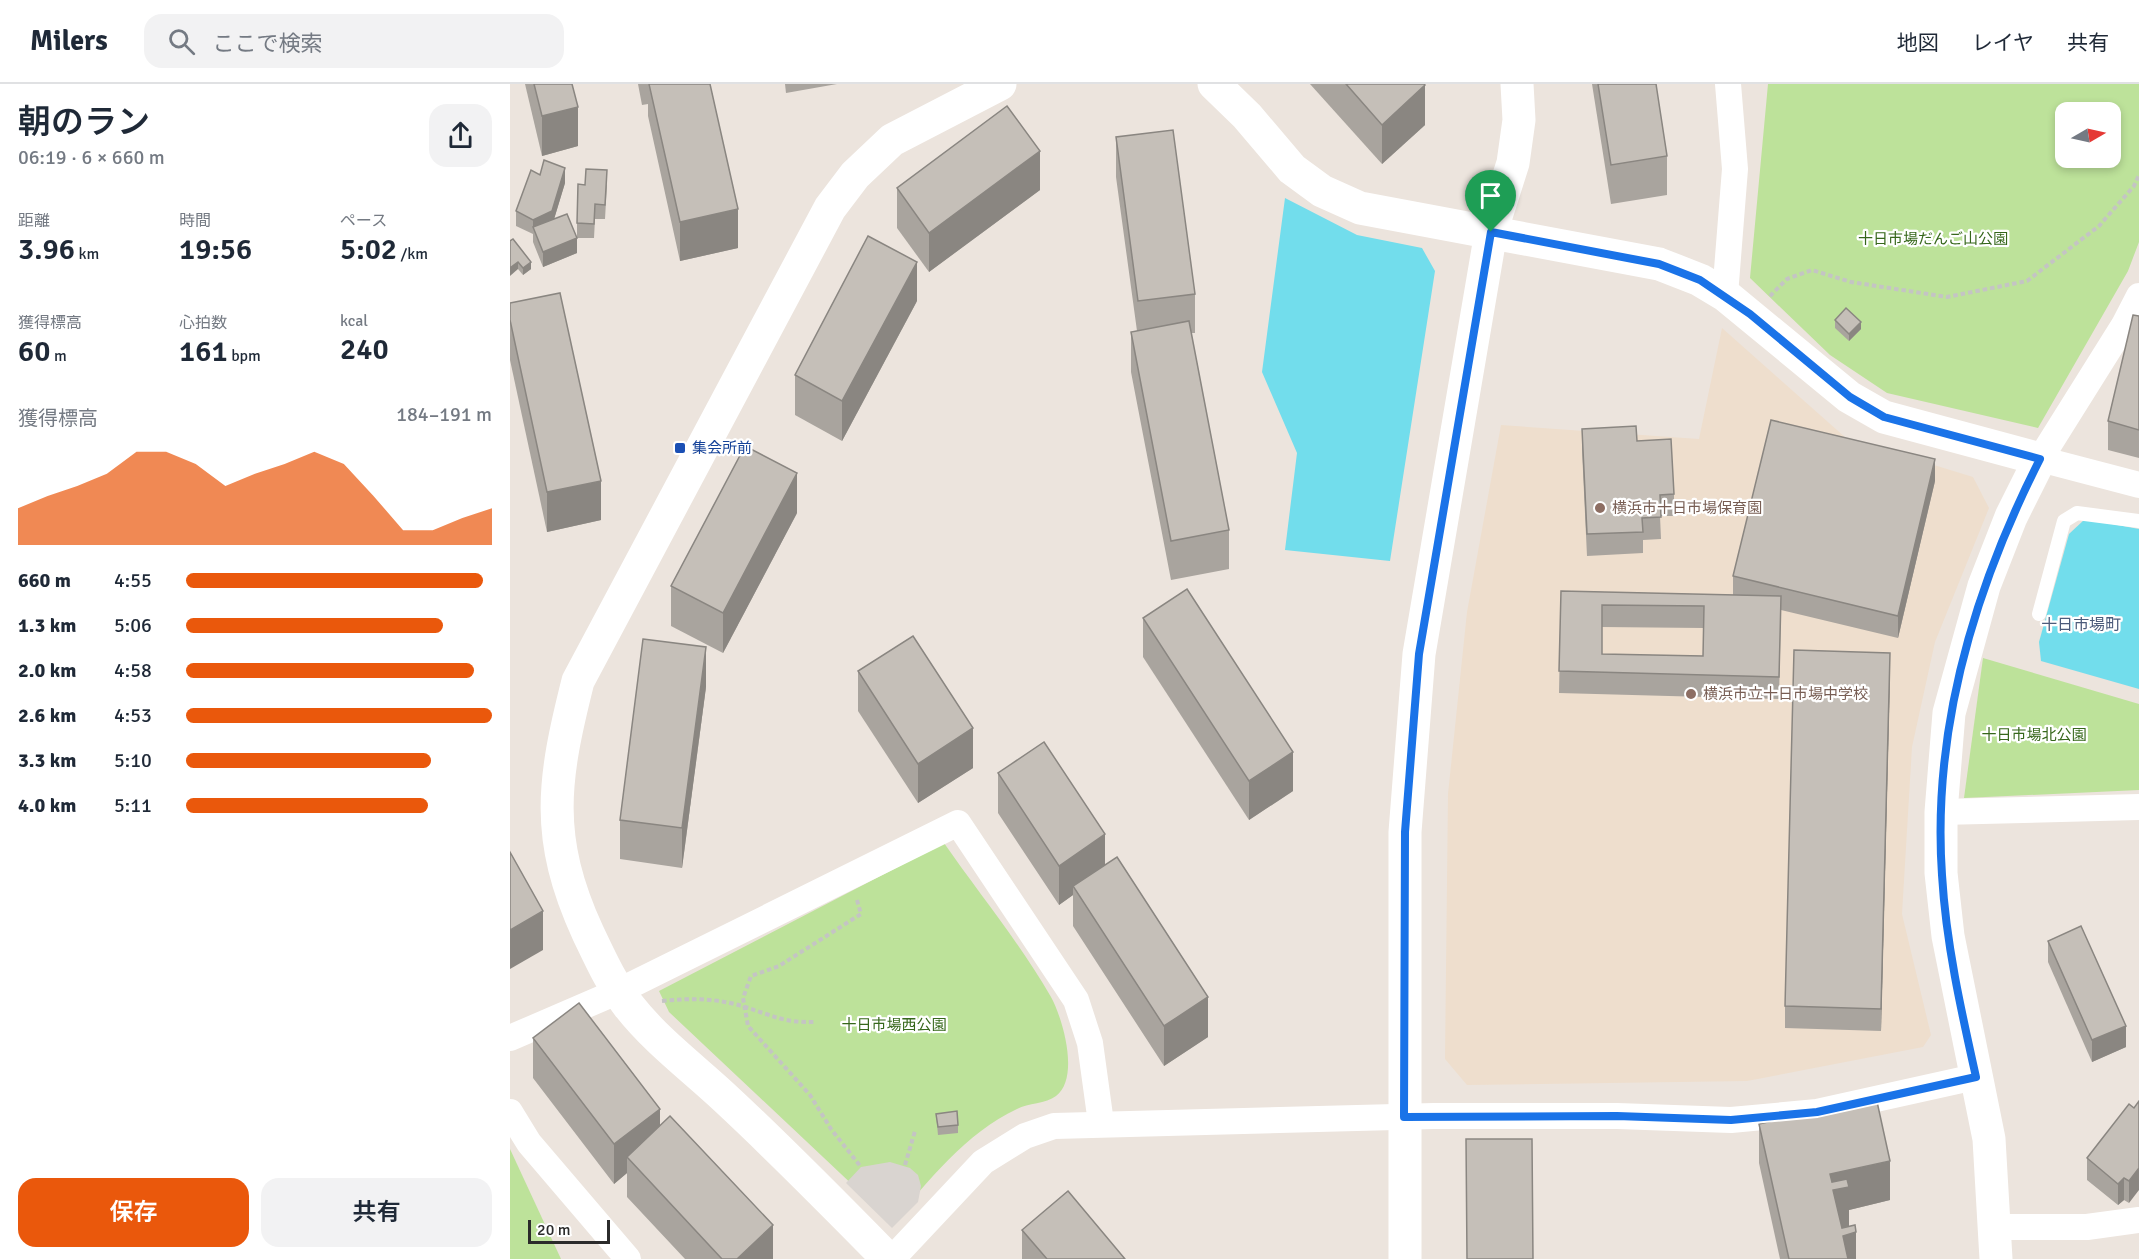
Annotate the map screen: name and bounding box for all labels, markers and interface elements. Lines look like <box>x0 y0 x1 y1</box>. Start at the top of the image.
search box <box>144 14 564 68</box>
text: Milers <box>30 24 108 58</box>
icon: search <box>165 25 198 58</box>
text: ここで検索 <box>213 30 323 57</box>
text: 地図 <box>1897 30 1939 56</box>
text: レイヤ <box>1972 30 2034 56</box>
text: 共有 <box>2067 30 2109 56</box>
text: 朝のラン <box>18 102 150 143</box>
north arrow <box>2055 102 2121 168</box>
map controls <box>2055 102 2121 168</box>
button: share <box>429 104 492 167</box>
text: 06:19 · 6 × 660 m <box>18 145 165 170</box>
pin <box>1465 170 1516 232</box>
icon: arrive <box>1474 179 1507 212</box>
text: 距離 <box>18 211 50 231</box>
text: 時間 <box>179 211 211 231</box>
text: ペース <box>340 211 387 231</box>
park label: 十日市場だんご山公園 <box>1858 230 2008 248</box>
text: 3.96 <box>18 231 75 268</box>
text: 19:56 <box>179 231 252 268</box>
text: 5:02 <box>340 231 397 268</box>
text: km <box>75 244 99 264</box>
text: /km <box>397 244 428 264</box>
text: kcal <box>340 311 368 331</box>
text: 獲得標高 <box>18 313 82 333</box>
text: 心拍数 <box>179 313 227 333</box>
text: 240 <box>340 331 389 368</box>
text: 60 <box>18 333 50 370</box>
text: 161 <box>179 333 228 370</box>
text: m <box>50 346 67 366</box>
text: bpm <box>228 346 261 366</box>
text: 184–191 m <box>396 402 492 427</box>
text: 獲得標高 <box>18 406 98 431</box>
place label: 集会所前 <box>692 439 752 457</box>
marker: 集会所前 <box>673 441 687 455</box>
place label: 横浜市十日市場保育園 <box>1612 499 1762 517</box>
marker: 横浜市十日市場保育園 <box>1593 501 1607 515</box>
text: 660 m <box>18 568 71 593</box>
text: 4:55 <box>114 568 152 593</box>
text: 1.3 km <box>18 613 76 638</box>
text: 5:06 <box>114 613 152 638</box>
district label: 十日市場町 <box>2041 615 2121 635</box>
text: 2.0 km <box>18 658 76 683</box>
text: 4:58 <box>114 658 152 683</box>
place label: 横浜市立十日市場中学校 <box>1703 685 1868 703</box>
marker: 横浜市立十日市場中学校 <box>1684 687 1698 701</box>
text: 2.6 km <box>18 703 76 728</box>
text: 4:53 <box>114 703 152 728</box>
park label: 十日市場北公園 <box>1981 726 2087 744</box>
text: 3.3 km <box>18 748 76 773</box>
text: 5:10 <box>114 748 152 773</box>
text: 4.0 km <box>18 793 76 818</box>
text: 5:11 <box>114 793 152 818</box>
park label: 十日市場西公園 <box>841 1016 947 1034</box>
button: 保存 <box>18 1178 249 1247</box>
button: 共有 <box>261 1178 492 1247</box>
scale bar <box>528 1217 610 1244</box>
text: 20 m <box>537 1220 571 1240</box>

